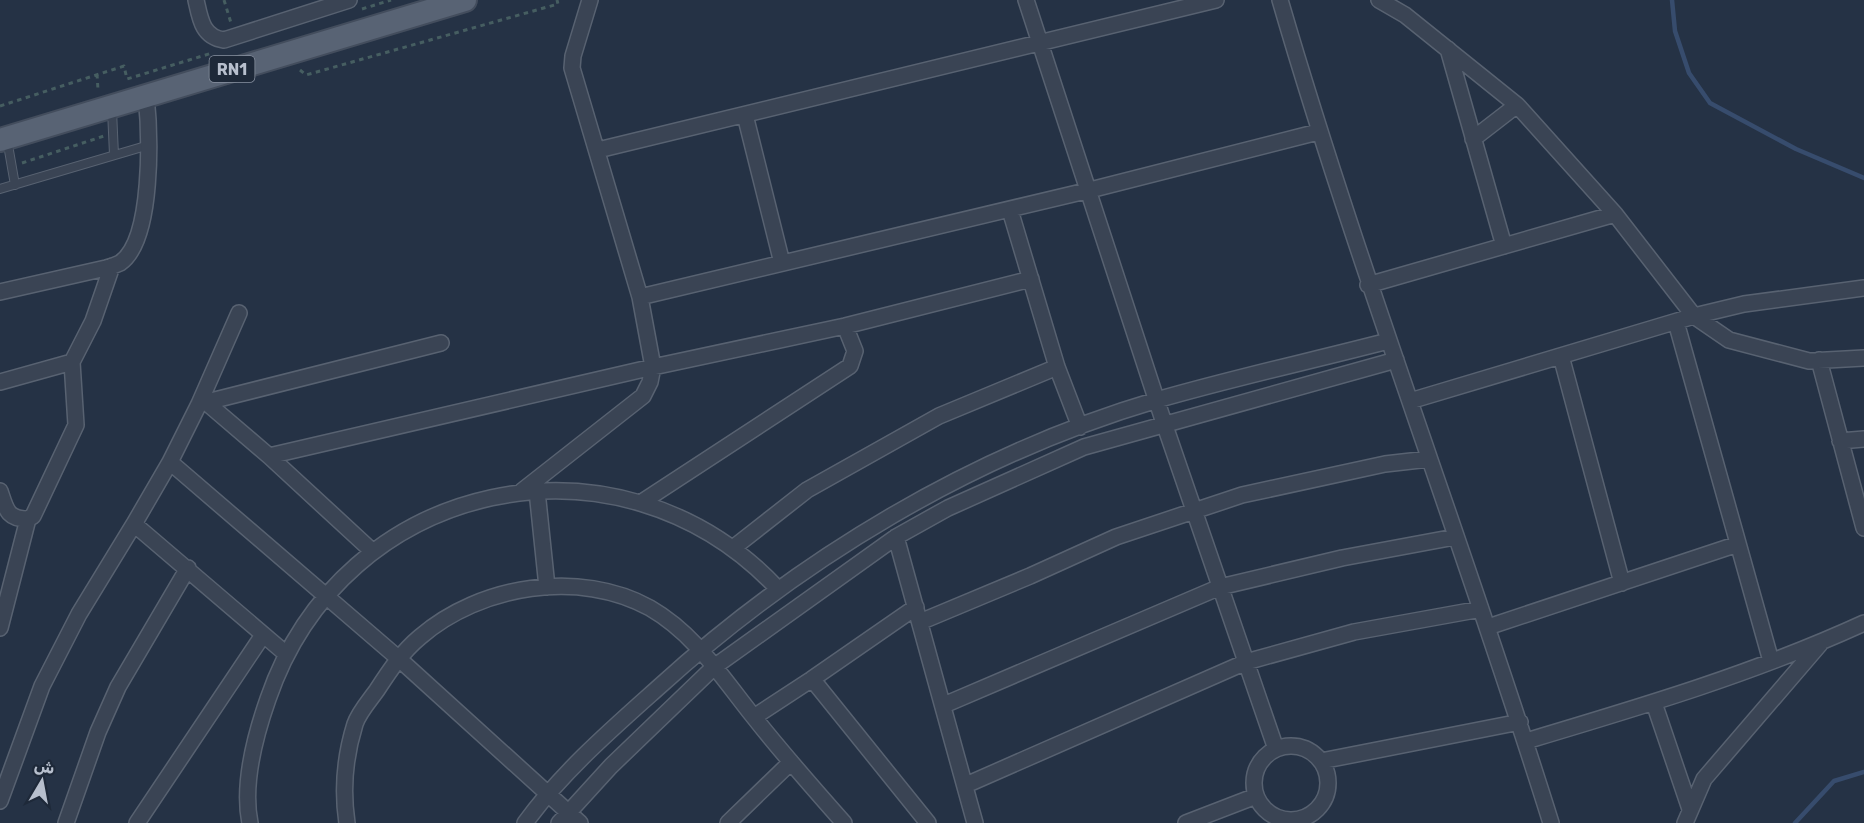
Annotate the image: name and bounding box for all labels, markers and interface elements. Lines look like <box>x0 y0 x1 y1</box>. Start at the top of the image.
road number: RN1 <box>210 56 254 82</box>
north arrow <box>12 751 72 811</box>
text: ش <box>33 756 56 778</box>

